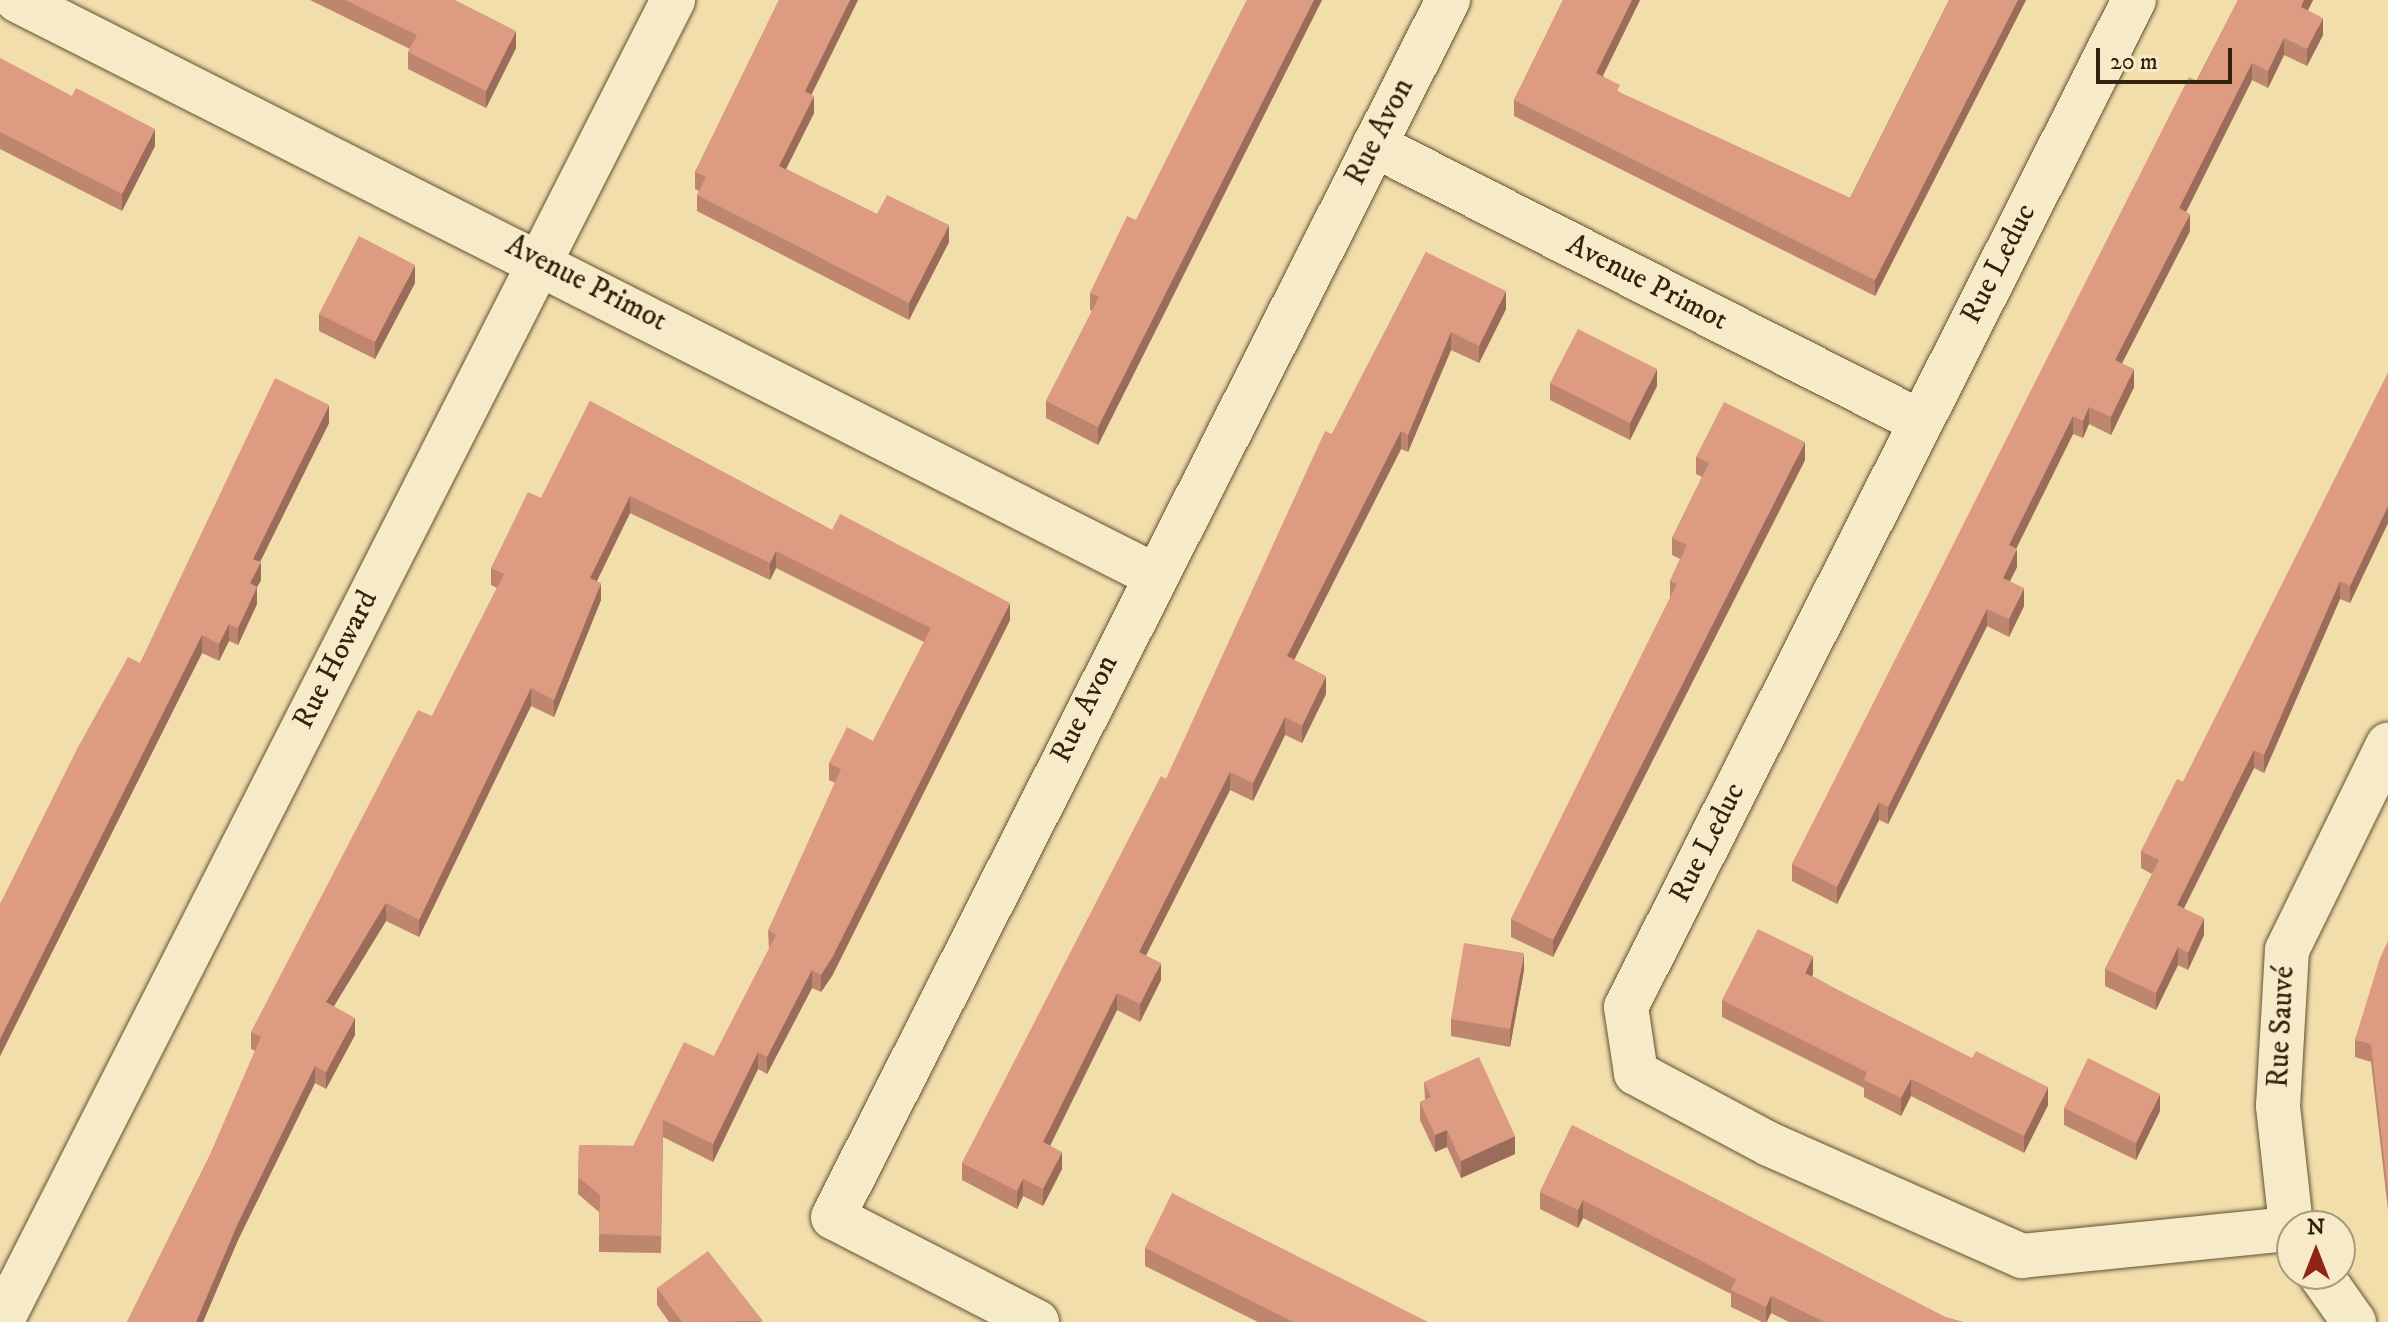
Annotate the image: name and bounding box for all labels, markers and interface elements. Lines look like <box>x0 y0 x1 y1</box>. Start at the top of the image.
scale bar <box>2100 32 2236 82</box>
text: 20 m <box>2110 47 2158 77</box>
street label: Rue Avon <box>1338 73 1422 191</box>
street label: Rue Leduc <box>1954 198 2044 330</box>
street label: Avenue Primot <box>1560 227 1734 339</box>
street label: Avenue Primot <box>499 228 673 340</box>
street label: Rue Howard <box>286 585 386 735</box>
street label: Rue Avon <box>1044 649 1126 769</box>
street label: Rue Leduc <box>1663 777 1753 909</box>
street label: Rue Sauvé <box>2261 965 2303 1089</box>
north arrow <box>2276 1210 2356 1290</box>
text: N <box>2307 1214 2325 1241</box>

